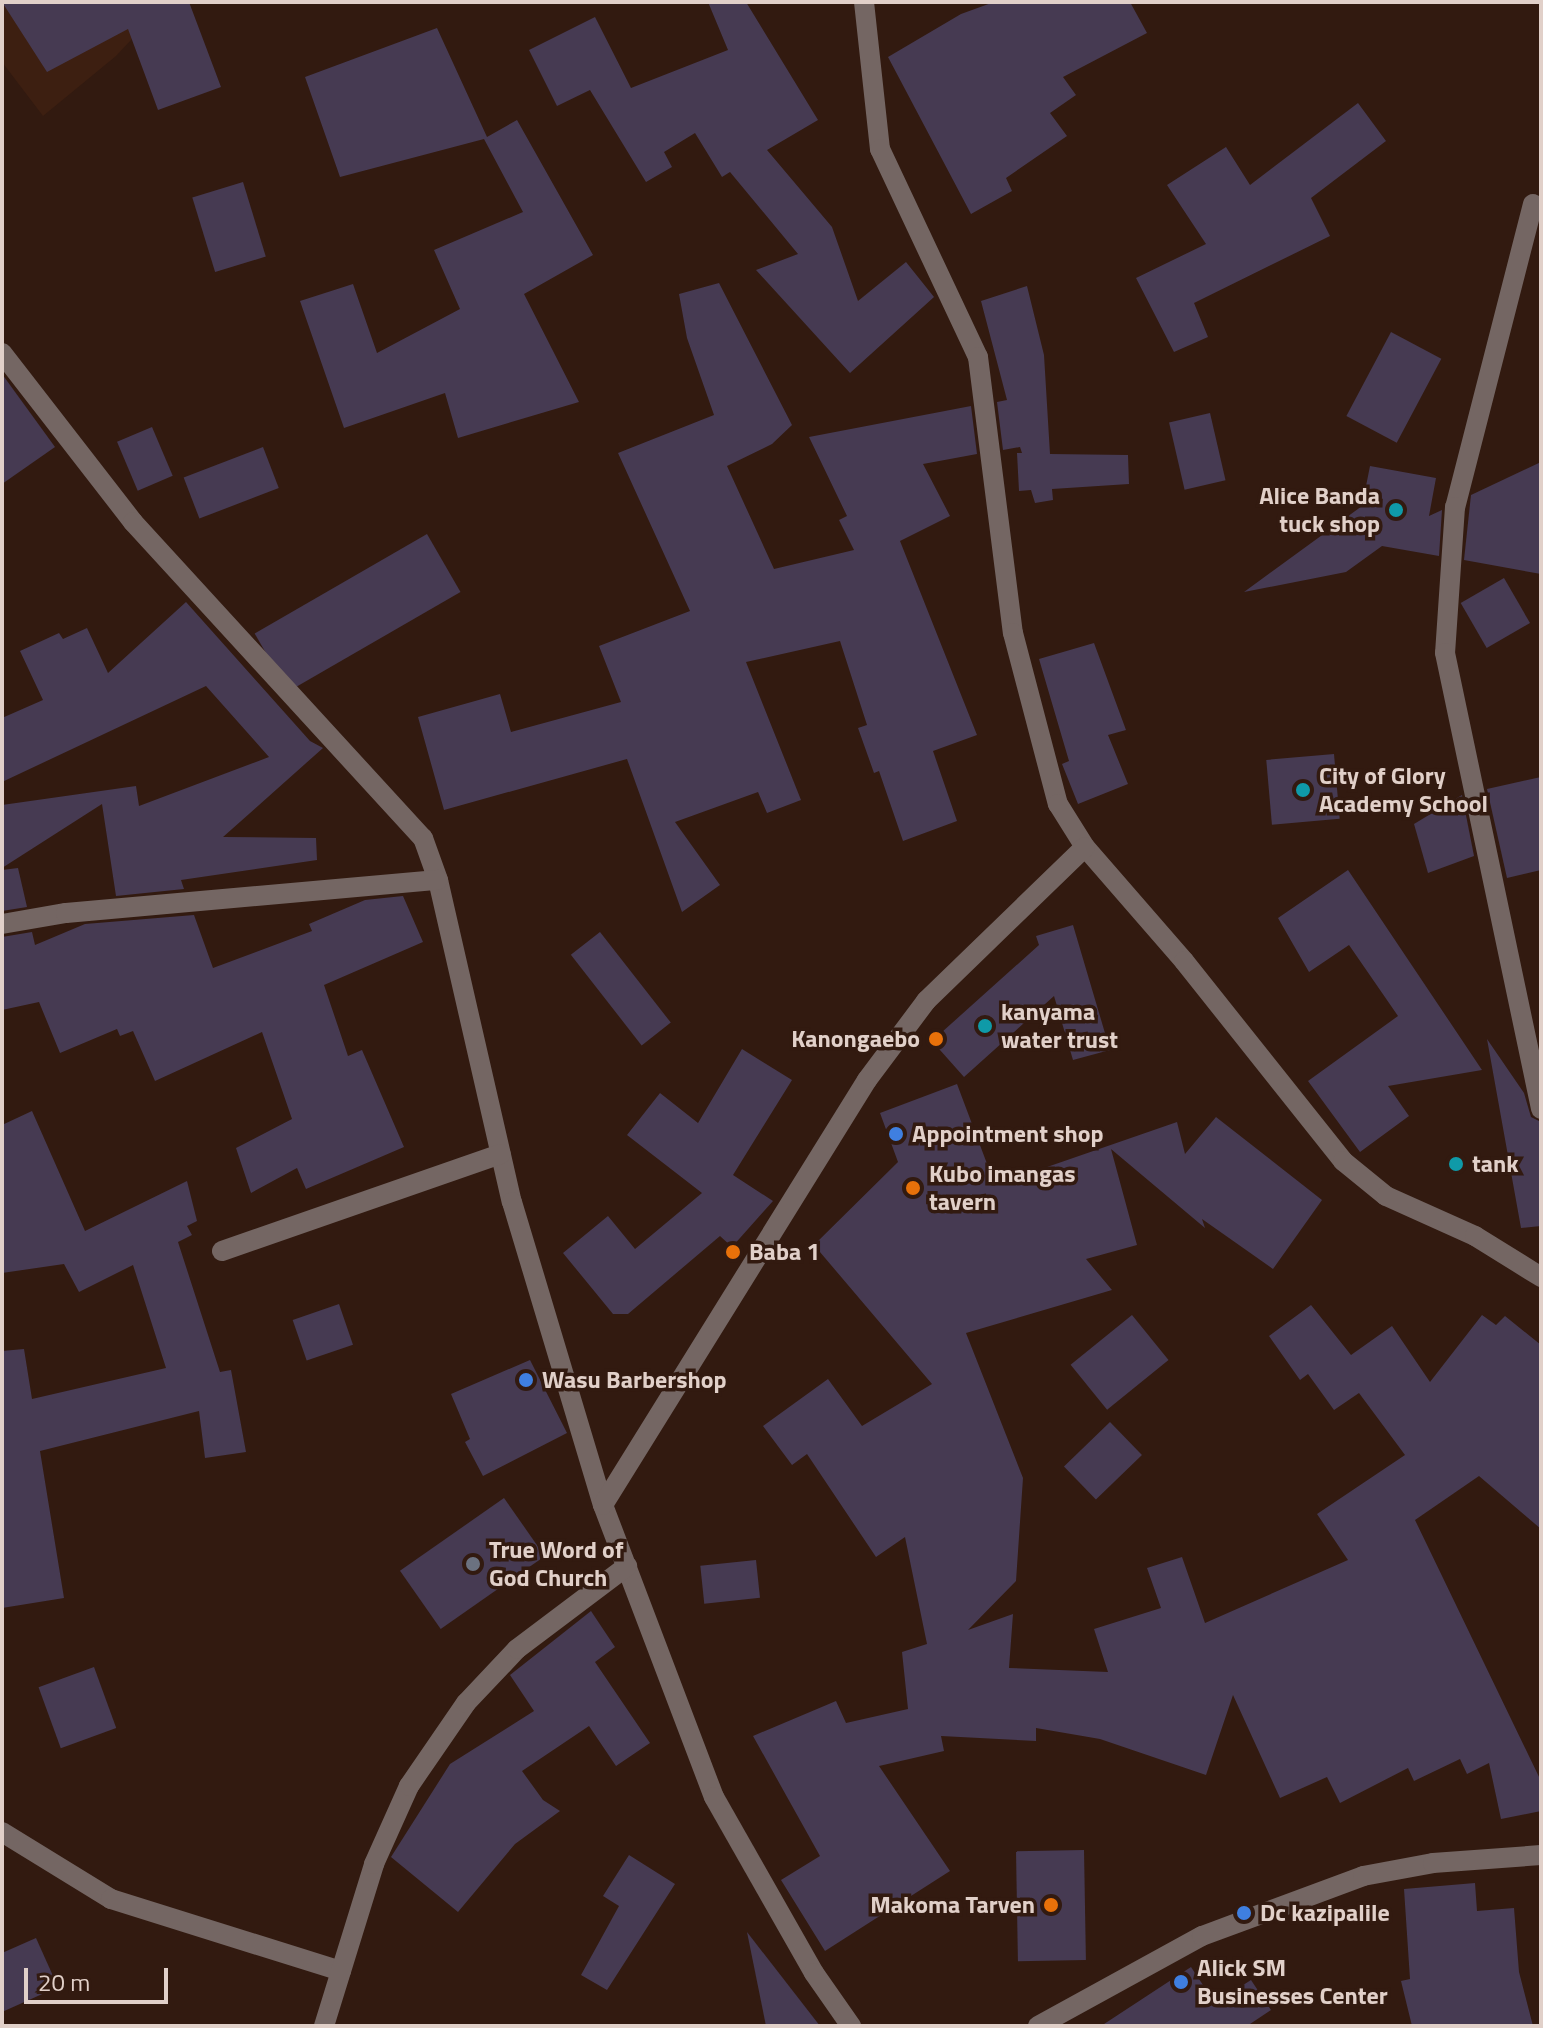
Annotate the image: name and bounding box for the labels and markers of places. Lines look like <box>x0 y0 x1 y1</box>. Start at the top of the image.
place label: Alice Banda tuck shop <box>1259 482 1380 538</box>
marker: Alice Banda tuck shop <box>1387 501 1405 519</box>
place label: City of Glory Academy School <box>1319 762 1488 818</box>
marker: City of Glory Academy School <box>1294 781 1312 799</box>
place label: kanyama water trust <box>1001 998 1118 1054</box>
marker: kanyama water trust <box>976 1017 994 1035</box>
place label: Kanongaebo <box>791 1025 920 1053</box>
marker: Kanongaebo <box>927 1030 945 1048</box>
place label: Appointment shop <box>912 1120 1104 1148</box>
marker: Appointment shop <box>887 1125 905 1143</box>
place label: tank <box>1472 1150 1519 1178</box>
marker: tank <box>1447 1155 1465 1173</box>
place label: Kubo imangas tavern <box>929 1160 1075 1216</box>
marker: Kubo imangas tavern <box>904 1179 922 1197</box>
place label: Baba 1 <box>749 1238 820 1266</box>
marker: Baba 1 <box>724 1243 742 1261</box>
place label: Wasu Barbershop <box>542 1366 727 1394</box>
marker: Wasu Barbershop <box>517 1371 535 1389</box>
place label: True Word of God Church <box>489 1536 623 1592</box>
marker: True Word of God Church <box>464 1555 482 1573</box>
place label: Makoma Tarven <box>870 1891 1035 1919</box>
marker: Makoma Tarven <box>1042 1896 1060 1914</box>
place label: Dc kazipalile <box>1260 1899 1390 1927</box>
marker: Dc kazipalile <box>1235 1904 1253 1922</box>
place label: Alick SM Businesses Center <box>1197 1954 1388 2010</box>
marker: Alick SM Businesses Center <box>1172 1973 1190 1991</box>

